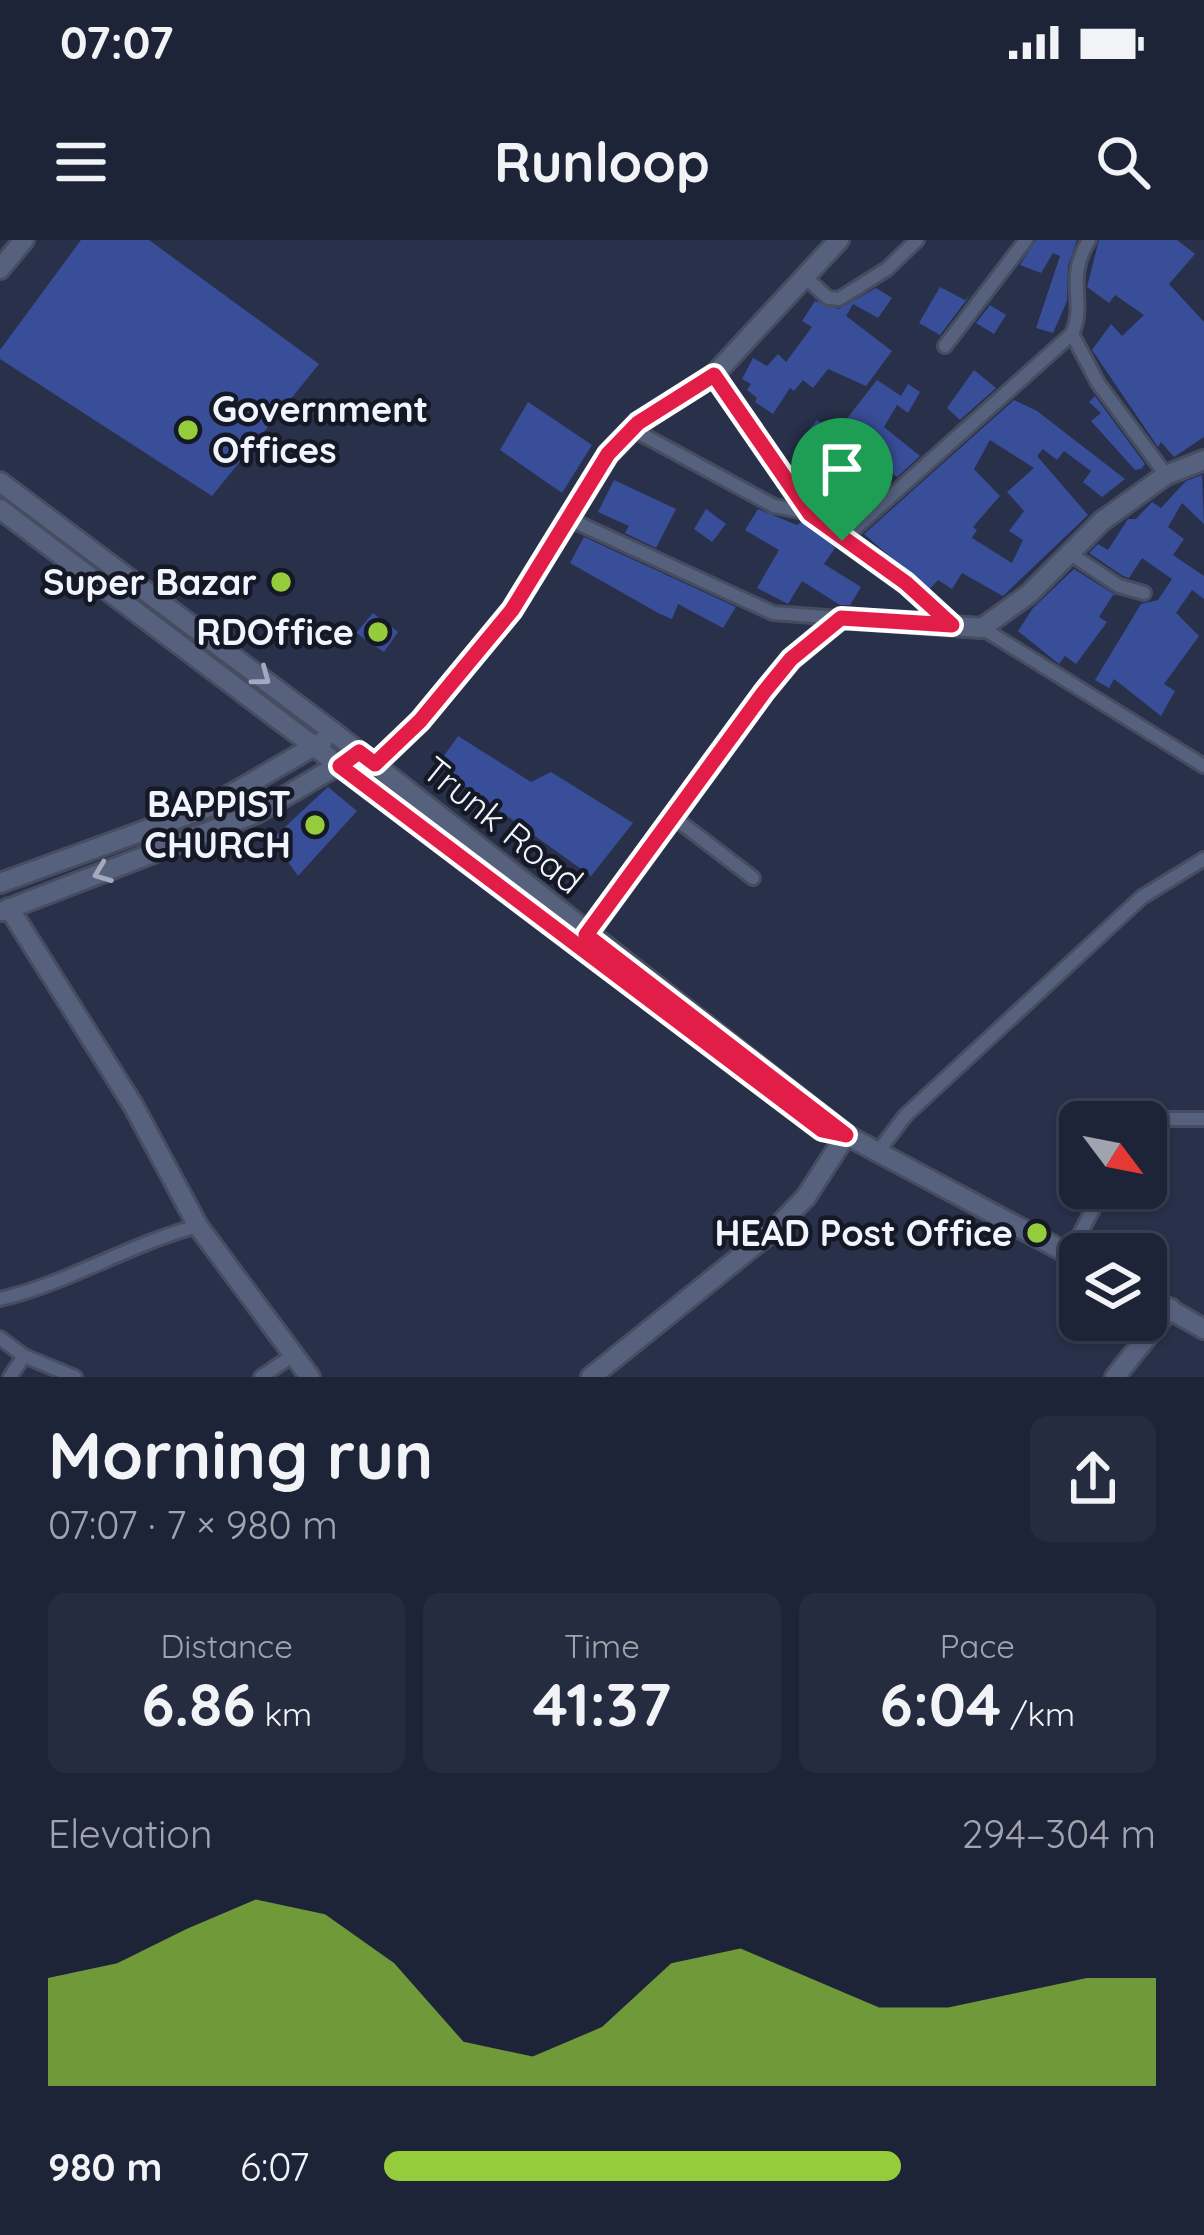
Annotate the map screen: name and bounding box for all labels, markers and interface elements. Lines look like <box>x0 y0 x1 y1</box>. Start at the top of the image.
text: 07:07 <box>60 14 173 70</box>
text: Runloop <box>494 128 710 196</box>
icon: menu <box>48 129 114 195</box>
icon: search <box>1090 129 1156 195</box>
place label: Government Offices <box>212 386 428 472</box>
marker: Government Offices <box>175 417 201 443</box>
pin <box>791 418 893 541</box>
icon: arrive <box>809 436 875 502</box>
place label: Super Bazar <box>43 559 257 604</box>
marker: Super Bazar <box>268 569 294 595</box>
place label: RDOffice <box>196 609 354 654</box>
marker: RDOffice <box>365 619 391 645</box>
one-way arrow <box>249 663 271 685</box>
street label: Trunk Road <box>414 746 593 903</box>
place label: BAPPIST CHURCH <box>144 781 291 867</box>
marker: BAPPIST CHURCH <box>302 812 328 838</box>
one-way arrow <box>93 858 114 883</box>
north arrow <box>1059 1101 1167 1209</box>
map controls <box>1059 1101 1167 1341</box>
place label: HEAD Post Office <box>714 1210 1013 1255</box>
marker: HEAD Post Office <box>1024 1220 1050 1246</box>
button: layers <box>1059 1233 1167 1341</box>
text: Morning run <box>48 1413 433 1496</box>
button: share <box>1030 1416 1156 1542</box>
text: 07:07 · 7 × 980 m <box>48 1500 338 1549</box>
text: Distance <box>161 1625 293 1666</box>
text: Time <box>564 1625 640 1666</box>
text: Pace <box>940 1625 1015 1666</box>
text: 6.86 <box>141 1666 255 1741</box>
text: 41:37 <box>533 1666 671 1741</box>
text: 6:04 <box>879 1666 1001 1741</box>
text: km <box>255 1693 312 1734</box>
text: /km <box>1001 1693 1075 1734</box>
text: Elevation <box>48 1809 212 1858</box>
text: 294–304 m <box>962 1809 1156 1858</box>
text: 980 m <box>48 2142 162 2191</box>
text: 6:07 <box>240 2142 309 2191</box>

